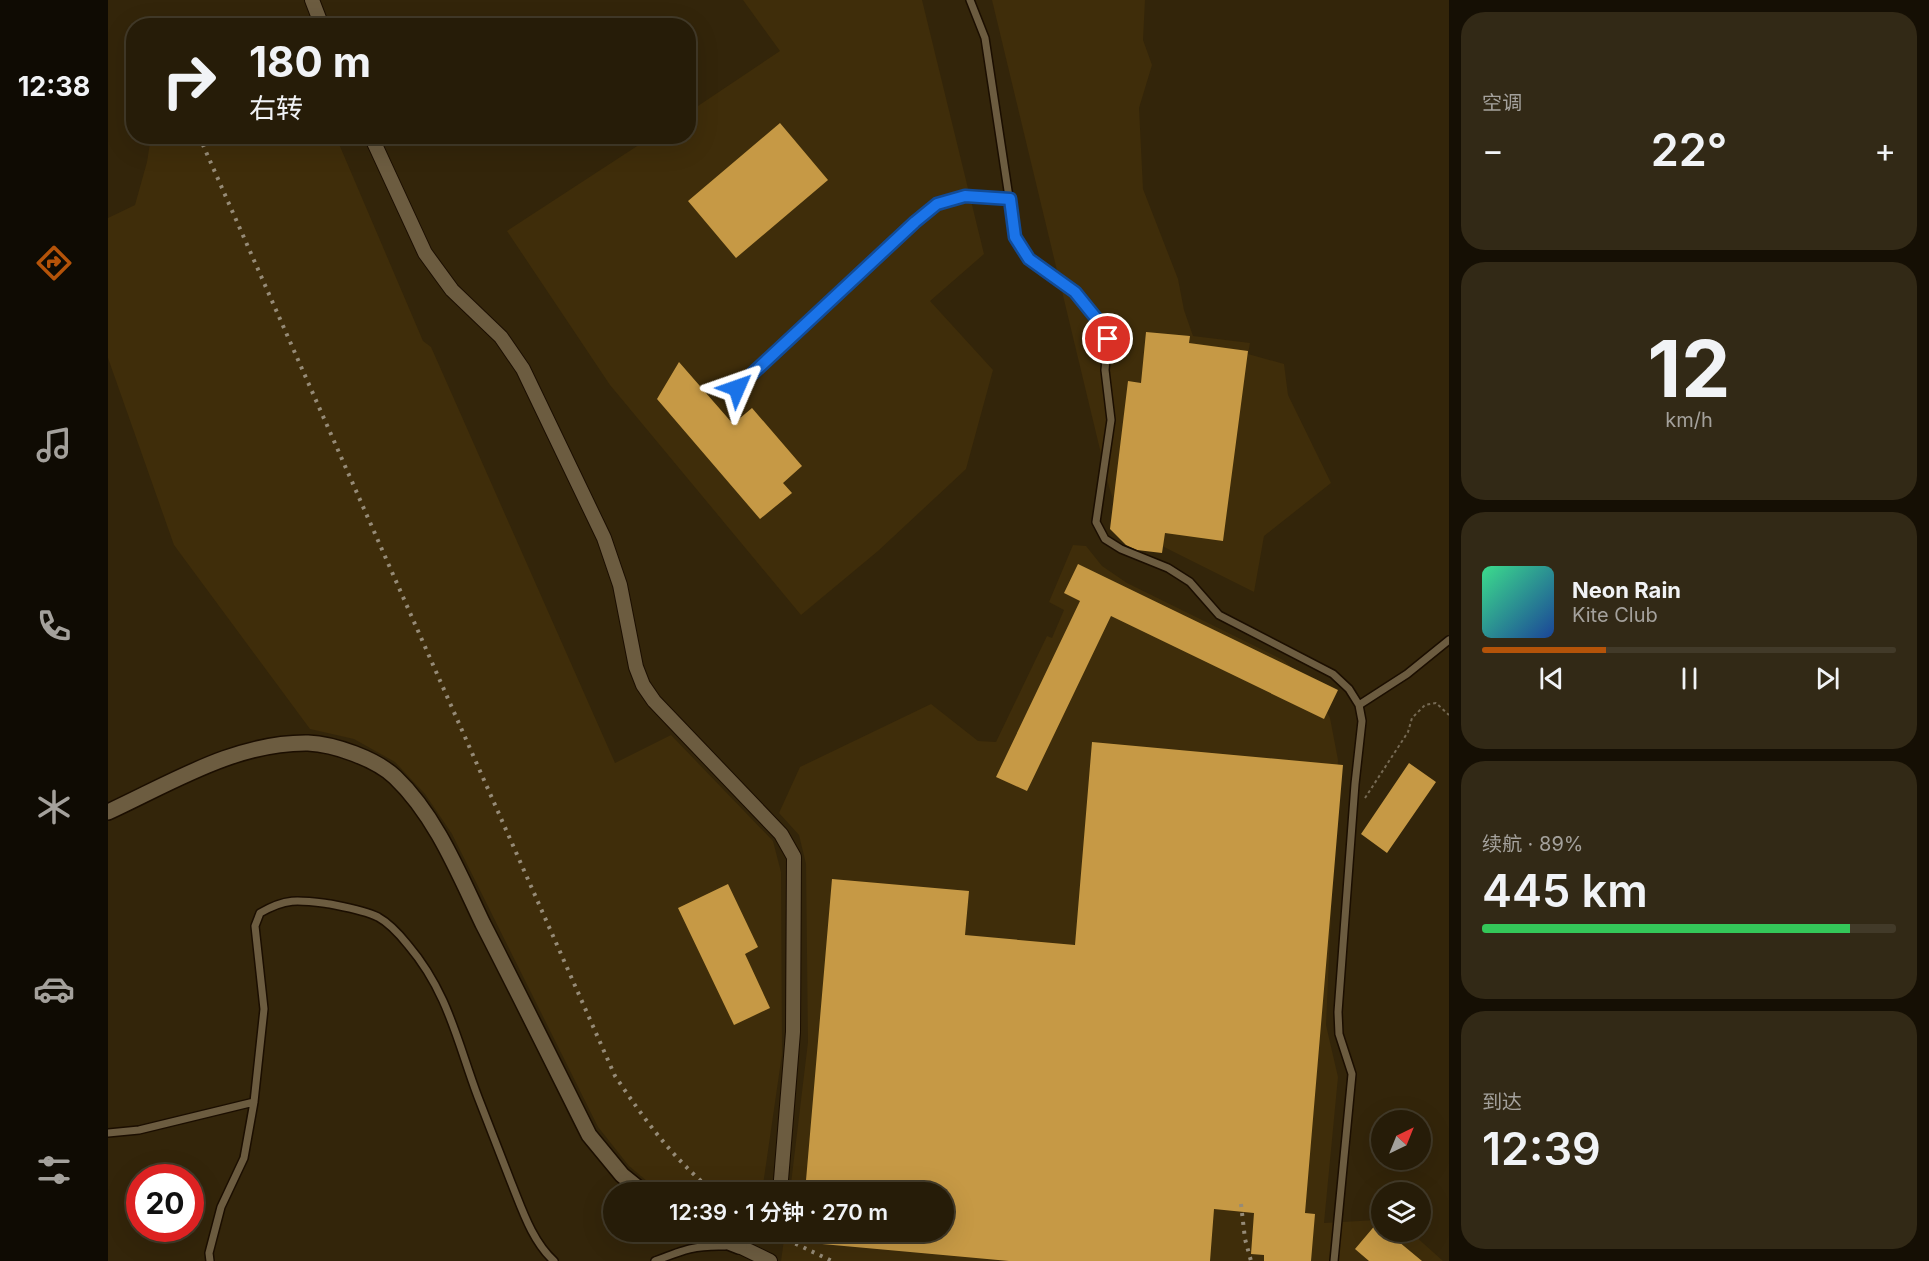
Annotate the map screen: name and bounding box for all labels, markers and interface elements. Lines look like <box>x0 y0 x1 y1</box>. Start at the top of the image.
text: 180 m <box>249 36 371 87</box>
icon: right <box>150 42 228 120</box>
text: 12:38 <box>18 70 90 103</box>
text: 空调 <box>1482 91 1522 115</box>
text: 右转 <box>249 92 303 125</box>
text: 22° <box>1651 122 1727 177</box>
text: − <box>1482 130 1504 170</box>
text: + <box>1874 130 1896 170</box>
icon: directions <box>33 242 75 284</box>
pin <box>1082 313 1133 364</box>
text: 12 <box>1648 321 1730 416</box>
icon: arrive <box>1091 322 1124 355</box>
position arrow <box>705 356 769 420</box>
text: km/h <box>1665 408 1713 432</box>
icon: music <box>33 424 75 466</box>
text: Neon Rain <box>1572 577 1681 603</box>
text: Kite Club <box>1572 603 1658 627</box>
icon: phone <box>33 605 75 647</box>
icon: previous <box>1535 662 1568 695</box>
icon: pause <box>1673 662 1706 695</box>
icon: next <box>1811 662 1844 695</box>
icon: climate <box>33 786 75 828</box>
text: 续航 · 89% <box>1482 832 1583 856</box>
text: 445 km <box>1482 863 1648 918</box>
icon: car <box>33 968 75 1010</box>
text: 到达 <box>1482 1090 1522 1114</box>
north arrow <box>1371 1110 1431 1170</box>
map controls <box>1371 1110 1431 1242</box>
text: 12:39 <box>1482 1121 1601 1176</box>
icon: filters <box>33 1149 75 1191</box>
speed limit sign: 20 <box>126 1164 204 1242</box>
button: layers <box>1371 1182 1431 1242</box>
text: 12:39 · 1 分钟 · 270 m <box>669 1199 888 1225</box>

